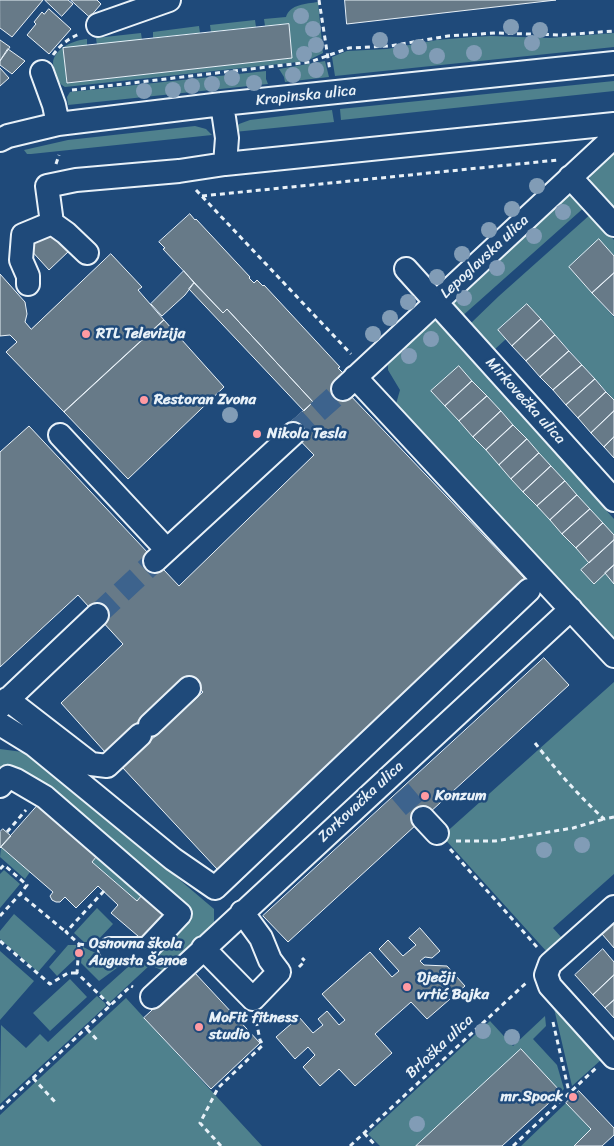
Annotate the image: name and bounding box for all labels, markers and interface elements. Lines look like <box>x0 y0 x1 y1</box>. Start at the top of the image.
street label: Krapinska ulica <box>255 82 357 110</box>
street label: Lepoglavska ulica <box>437 211 533 303</box>
place label: RTL Televizija <box>96 325 185 343</box>
marker: RTL Televizija <box>80 328 92 340</box>
street label: Mirkovečka ulica <box>481 354 569 448</box>
place label: Restoran Zvona <box>154 391 256 409</box>
marker: Restoran Zvona <box>138 394 150 406</box>
place label: Nikola Tesla <box>267 425 346 443</box>
marker: Nikola Tesla <box>251 428 263 440</box>
street label: Zorkovačka ulica <box>315 758 407 846</box>
place label: Konzum <box>435 787 487 805</box>
marker: Konzum <box>419 790 431 802</box>
place label: Osnovna škola Augusta Šenoe <box>89 935 187 970</box>
marker: Osnovna škola Augusta Šenoe <box>73 947 85 959</box>
place label: Dječji vrtić Bajka <box>417 969 489 1004</box>
marker: Dječji vrtić Bajka <box>401 981 413 993</box>
place label: MoFit fitness studio <box>209 1009 298 1044</box>
street label: Brloška ulica <box>403 1011 477 1083</box>
marker: MoFit fitness studio <box>193 1021 205 1033</box>
place label: mr.Spock <box>500 1088 563 1106</box>
marker: mr.Spock <box>567 1091 579 1103</box>

